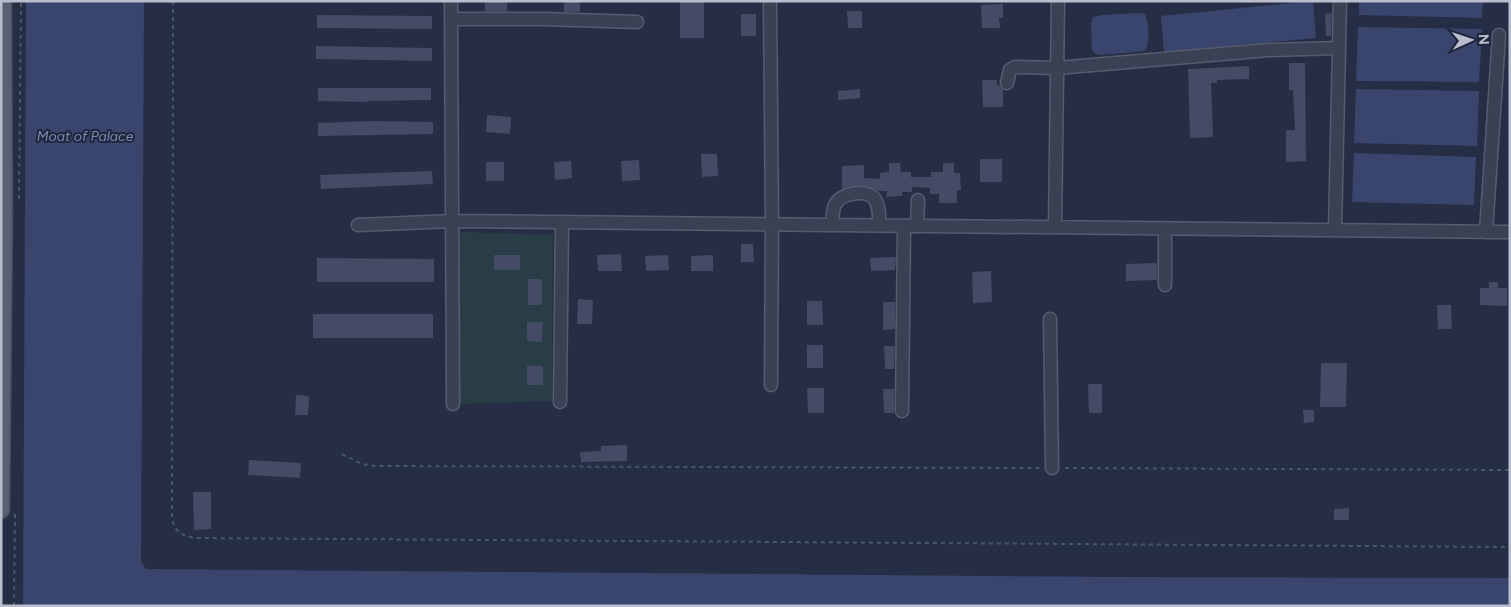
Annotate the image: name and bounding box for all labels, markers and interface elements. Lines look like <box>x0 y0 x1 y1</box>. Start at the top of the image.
north arrow <box>1446 15 1496 65</box>
text: N <box>1475 33 1492 45</box>
water label: Moat of Palace <box>37 128 134 145</box>

